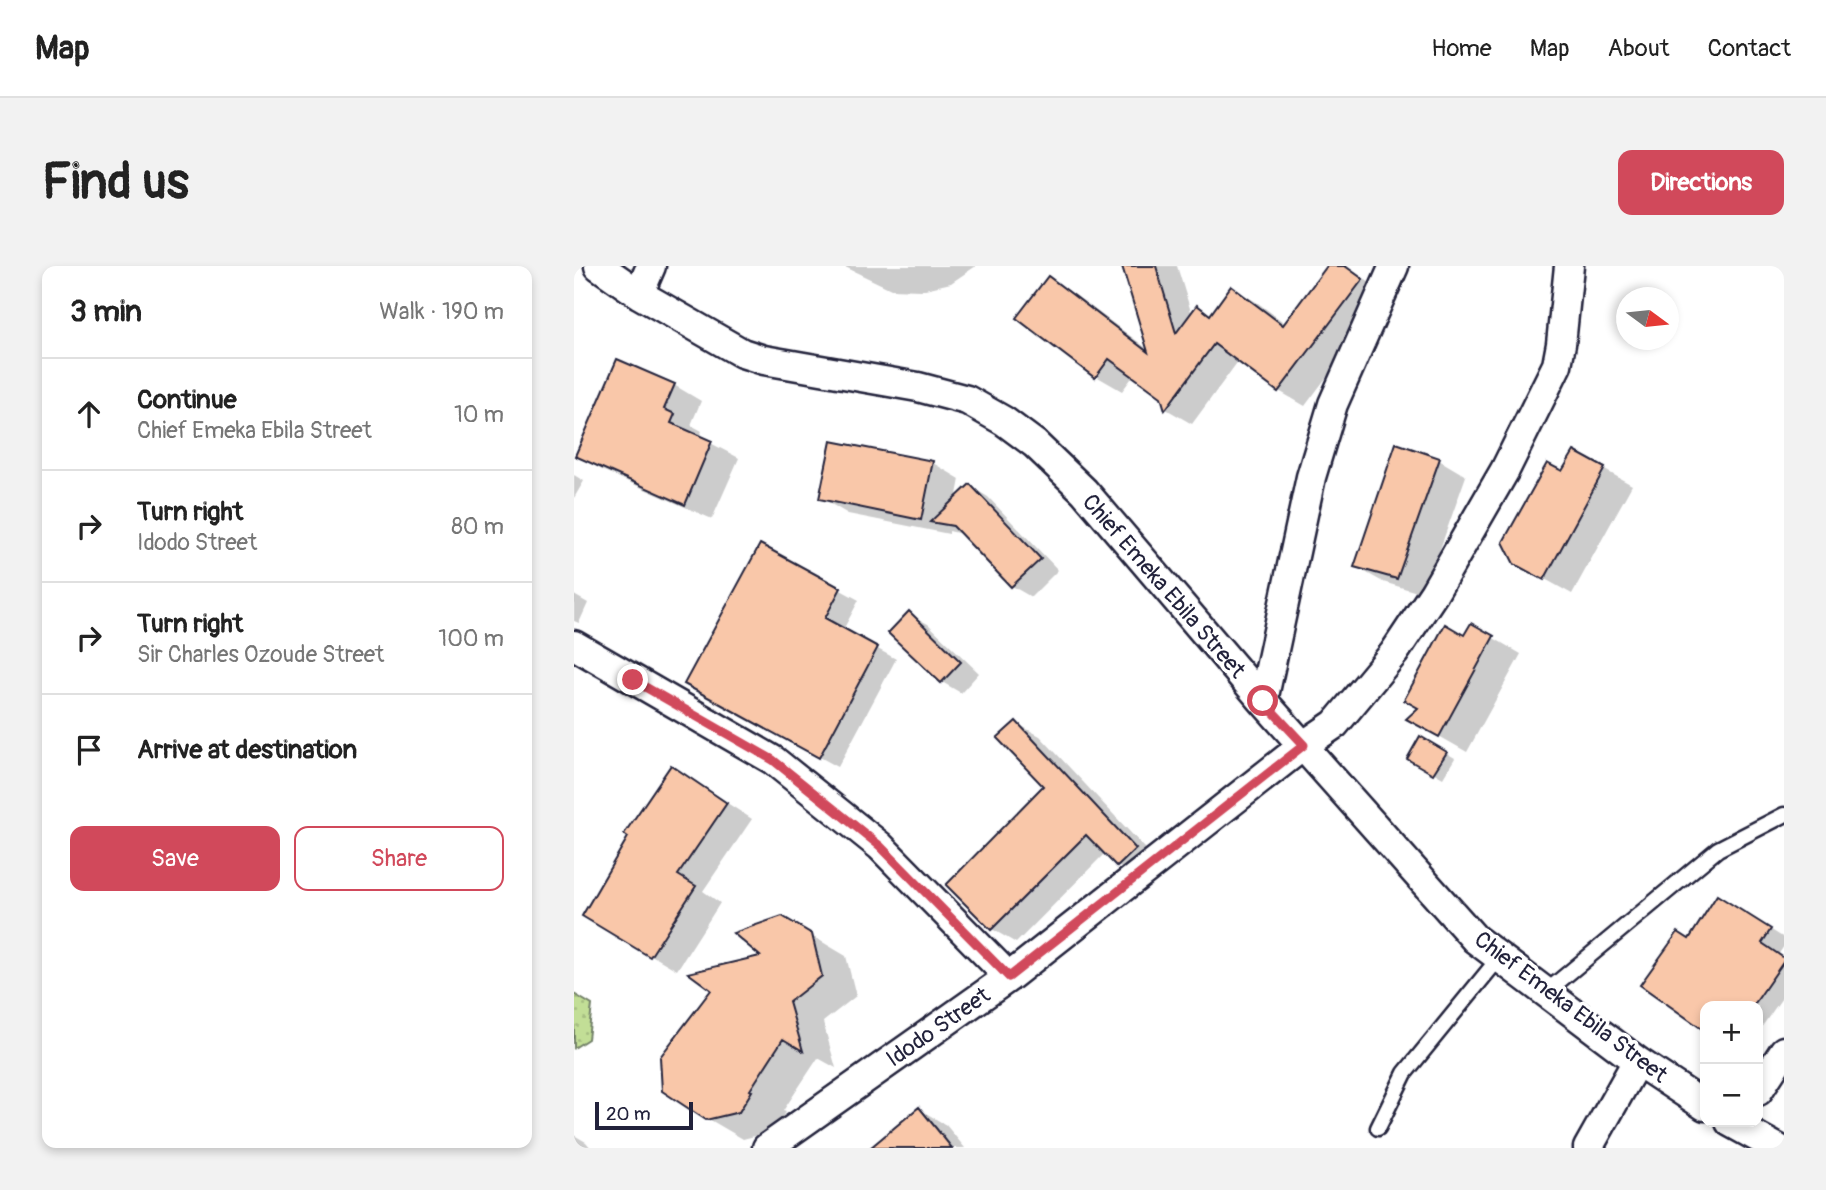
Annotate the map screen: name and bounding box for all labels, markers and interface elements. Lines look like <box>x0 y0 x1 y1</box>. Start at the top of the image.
text: Map <box>35 28 90 69</box>
text: Home <box>1431 34 1492 63</box>
text: Map <box>1530 34 1570 63</box>
text: About <box>1608 34 1670 63</box>
text: Contact <box>1708 34 1791 63</box>
button: Directions <box>1618 150 1784 215</box>
text: Find us <box>42 152 189 213</box>
north arrow <box>1616 287 1679 350</box>
text: 3 min <box>70 293 142 330</box>
text: Walk · 190 m <box>379 297 504 326</box>
text: Continue <box>137 384 237 416</box>
icon: ahead <box>70 395 108 433</box>
text: 10 m <box>454 400 504 429</box>
text: Chief Emeka Ebila Street <box>137 416 372 445</box>
street label: Chief Emeka Ebila Street <box>1076 488 1252 685</box>
text: Turn right <box>137 496 243 528</box>
icon: right <box>70 507 108 545</box>
text: 80 m <box>451 512 504 541</box>
text: Idodo Street <box>137 528 257 557</box>
text: Turn right <box>137 608 243 640</box>
icon: right <box>70 619 108 657</box>
text: 100 m <box>438 624 504 653</box>
text: Sir Charles Ozoude Street <box>137 640 384 669</box>
route end <box>617 664 648 695</box>
route start <box>1247 685 1278 716</box>
icon: arrive <box>70 731 108 769</box>
text: Arrive at destination <box>137 734 357 766</box>
button: Save <box>70 826 280 891</box>
button: Share <box>294 826 504 891</box>
street label: Chief Emeka Ebila Street <box>1468 925 1674 1090</box>
street label: Idodo Street <box>880 980 996 1073</box>
map controls <box>1700 1001 1763 1127</box>
button: + <box>1700 1001 1763 1064</box>
button: − <box>1700 1064 1763 1127</box>
scale bar <box>595 1099 693 1131</box>
text: 20 m <box>606 1102 651 1126</box>

